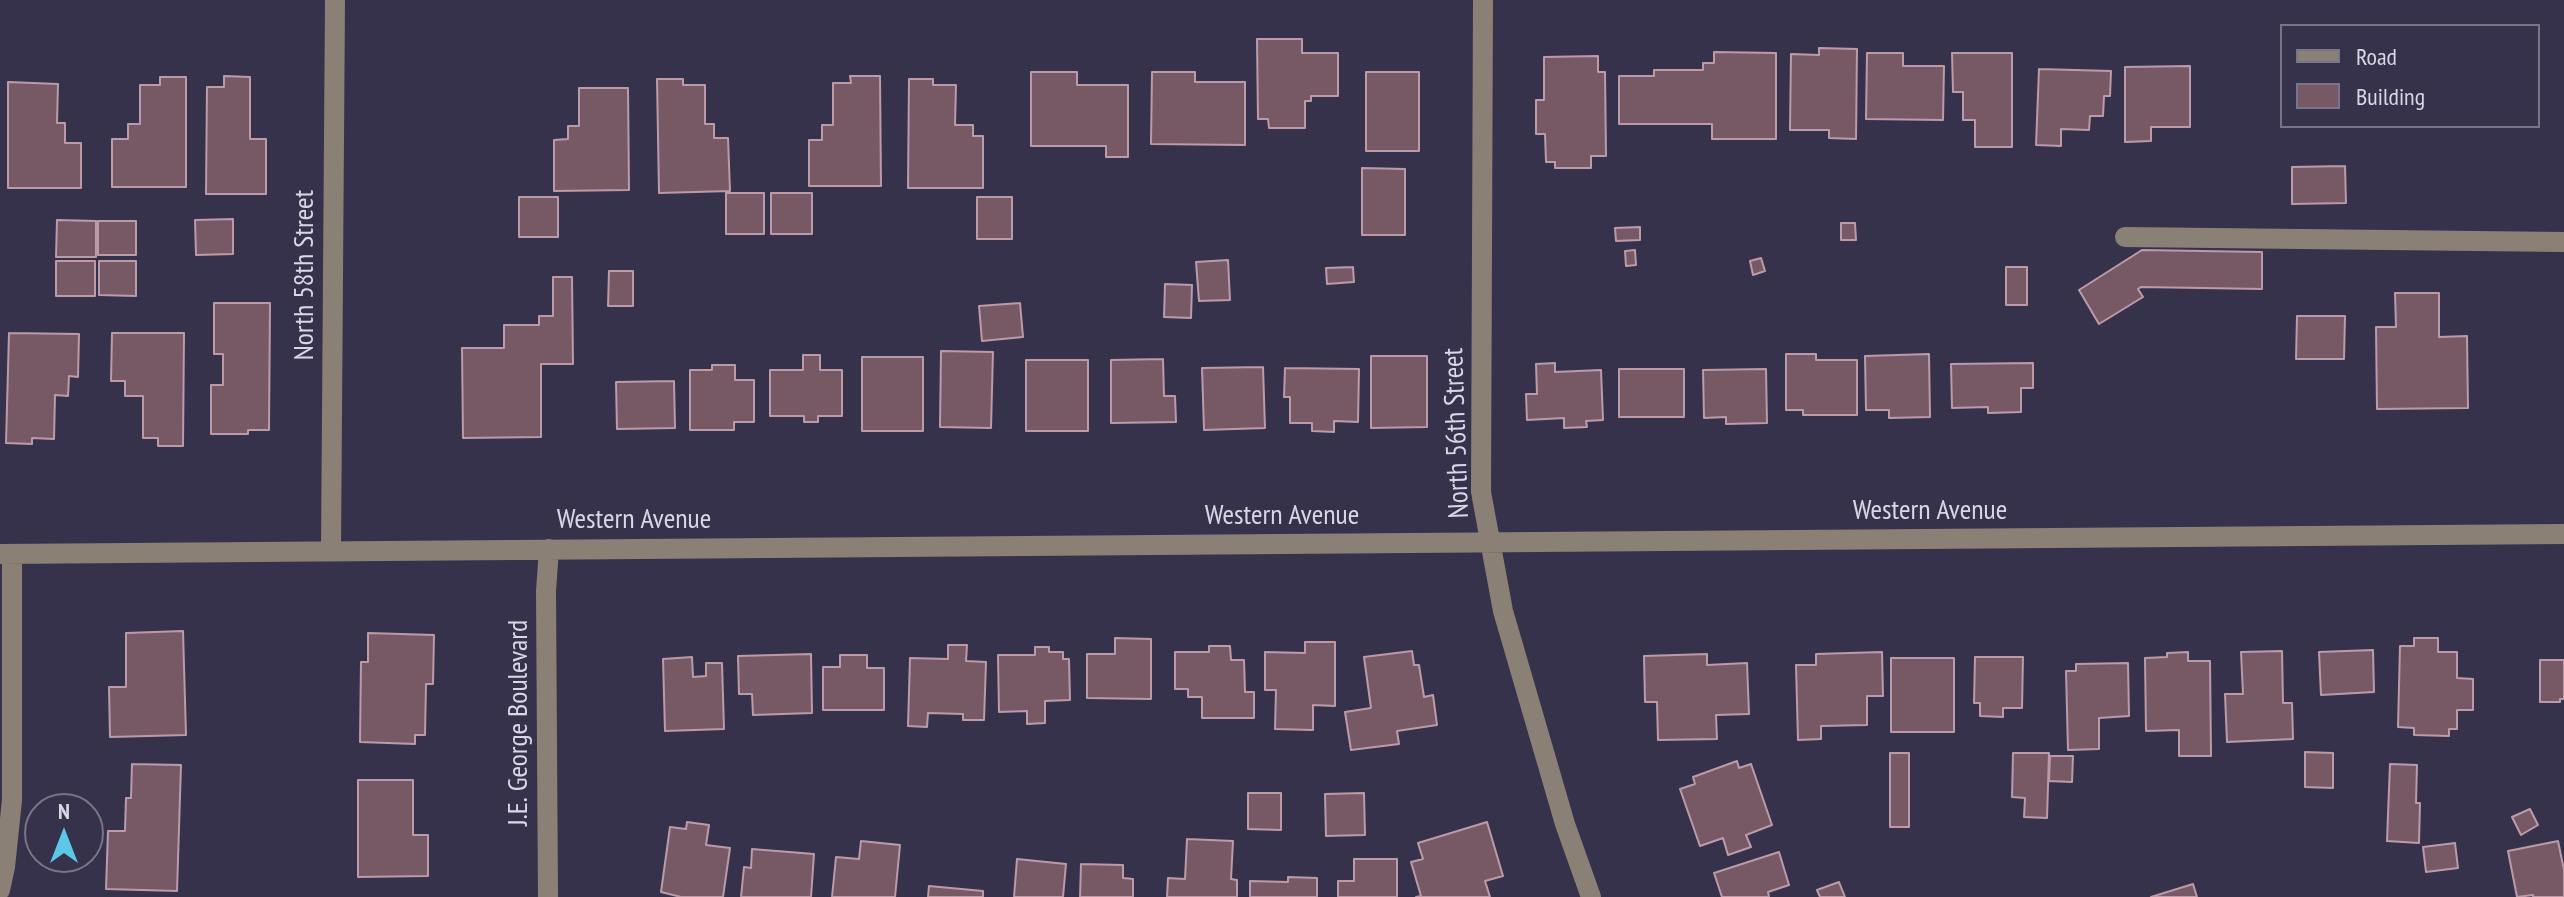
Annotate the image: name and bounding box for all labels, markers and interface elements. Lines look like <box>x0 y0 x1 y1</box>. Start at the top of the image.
legend <box>2280 24 2540 128</box>
text: Road <box>2356 41 2397 72</box>
text: Building <box>2356 81 2425 112</box>
street label: North 58th Street <box>288 190 322 360</box>
street label: North 56th Street <box>1437 347 1477 519</box>
street label: Western Avenue <box>1853 494 2007 528</box>
street label: Western Avenue <box>1205 499 1359 533</box>
street label: Western Avenue <box>557 503 711 537</box>
street label: J.E. George Boulevard <box>502 620 536 826</box>
north arrow <box>24 793 104 873</box>
text: N <box>58 797 70 825</box>

